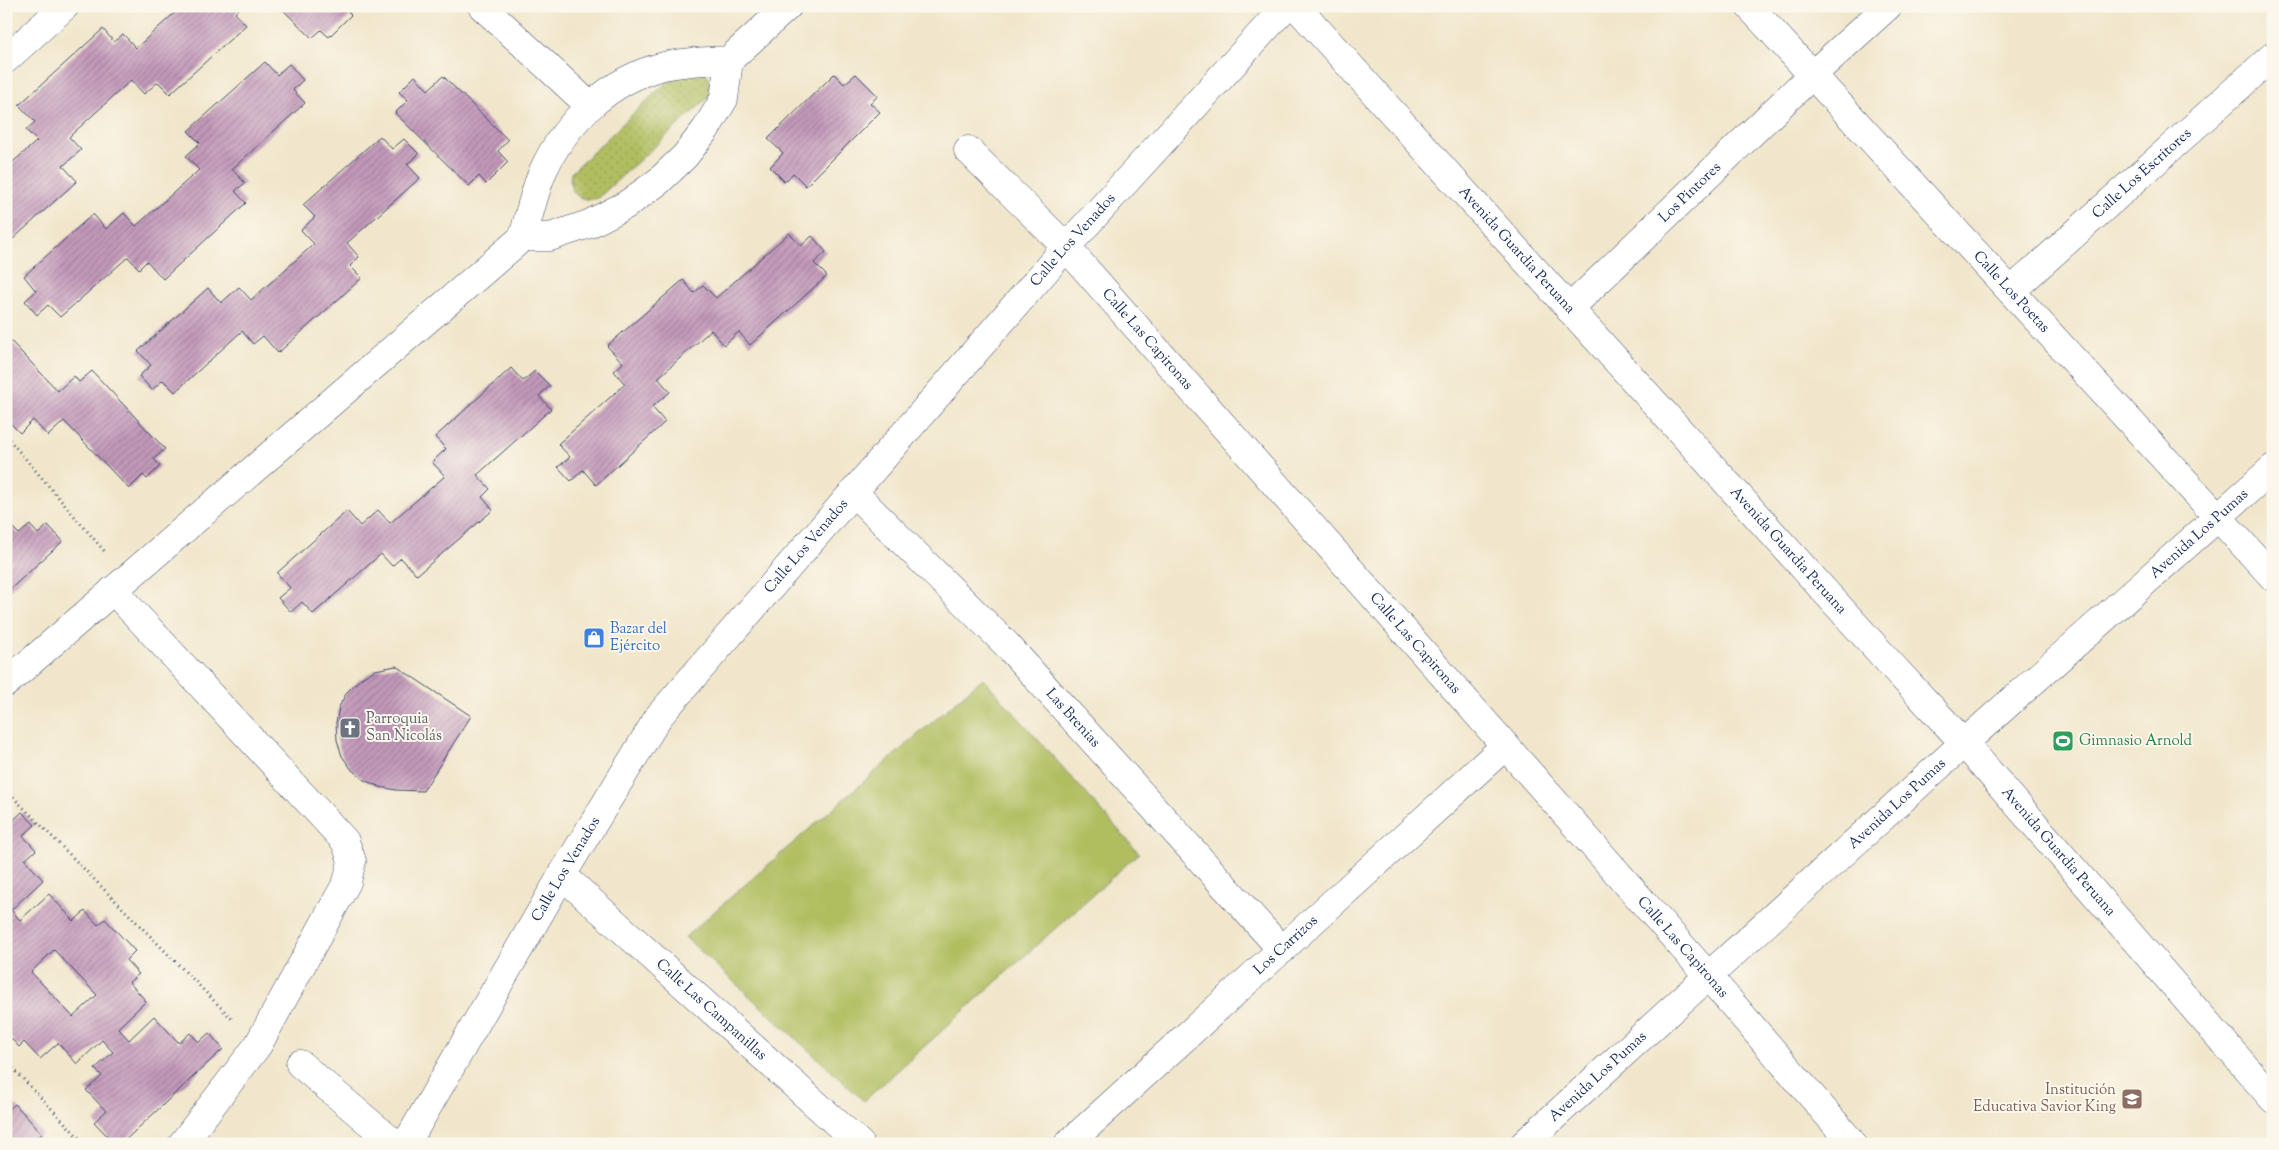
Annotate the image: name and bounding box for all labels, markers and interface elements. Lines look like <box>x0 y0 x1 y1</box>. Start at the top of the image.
street label: Calle Los Escritores <box>2088 123 2196 224</box>
street label: Los Pintores <box>1654 157 1726 228</box>
street label: Avenida Guardia Peruana <box>1453 182 1580 319</box>
street label: Calle Los Venados <box>1025 189 1121 292</box>
street label: Calle Los Poetas <box>1968 246 2054 338</box>
street label: Calle Las Capironas <box>1097 284 1198 395</box>
street label: Avenida Guardia Peruana <box>1725 482 1851 619</box>
street label: Avenida Los Pumas <box>2145 484 2253 584</box>
street label: Calle Los Venados <box>759 494 853 598</box>
street label: Calle Las Capironas <box>1365 588 1466 699</box>
place label: Bazar del Ejército <box>610 619 667 657</box>
shop icon: Bazar del Ejército <box>582 626 606 650</box>
street label: Las Brenias <box>1041 684 1105 752</box>
place label: Parroquia San Nicolás <box>366 709 442 747</box>
church icon: Parroquia San Nicolás <box>338 716 362 740</box>
sports icon: Gimnasio Arnold <box>2051 729 2075 753</box>
place label: Gimnasio Arnold <box>2079 731 2193 752</box>
street label: Avenida Los Pumas <box>1844 754 1951 854</box>
street label: Avenida Guardia Peruana <box>1996 782 2121 921</box>
street label: Calle Los Venados <box>527 813 606 926</box>
street label: Calle Las Capironas <box>1632 892 1733 1003</box>
street label: Los Carrizos <box>1249 910 1323 980</box>
street label: Calle Las Campanillas <box>651 954 771 1065</box>
street label: Avenida Los Pumas <box>1544 1026 1652 1127</box>
place label: Institución Educativa Savior King <box>1973 1080 2116 1118</box>
school or university icon: Institución Educativa Savior King <box>2120 1087 2144 1111</box>

